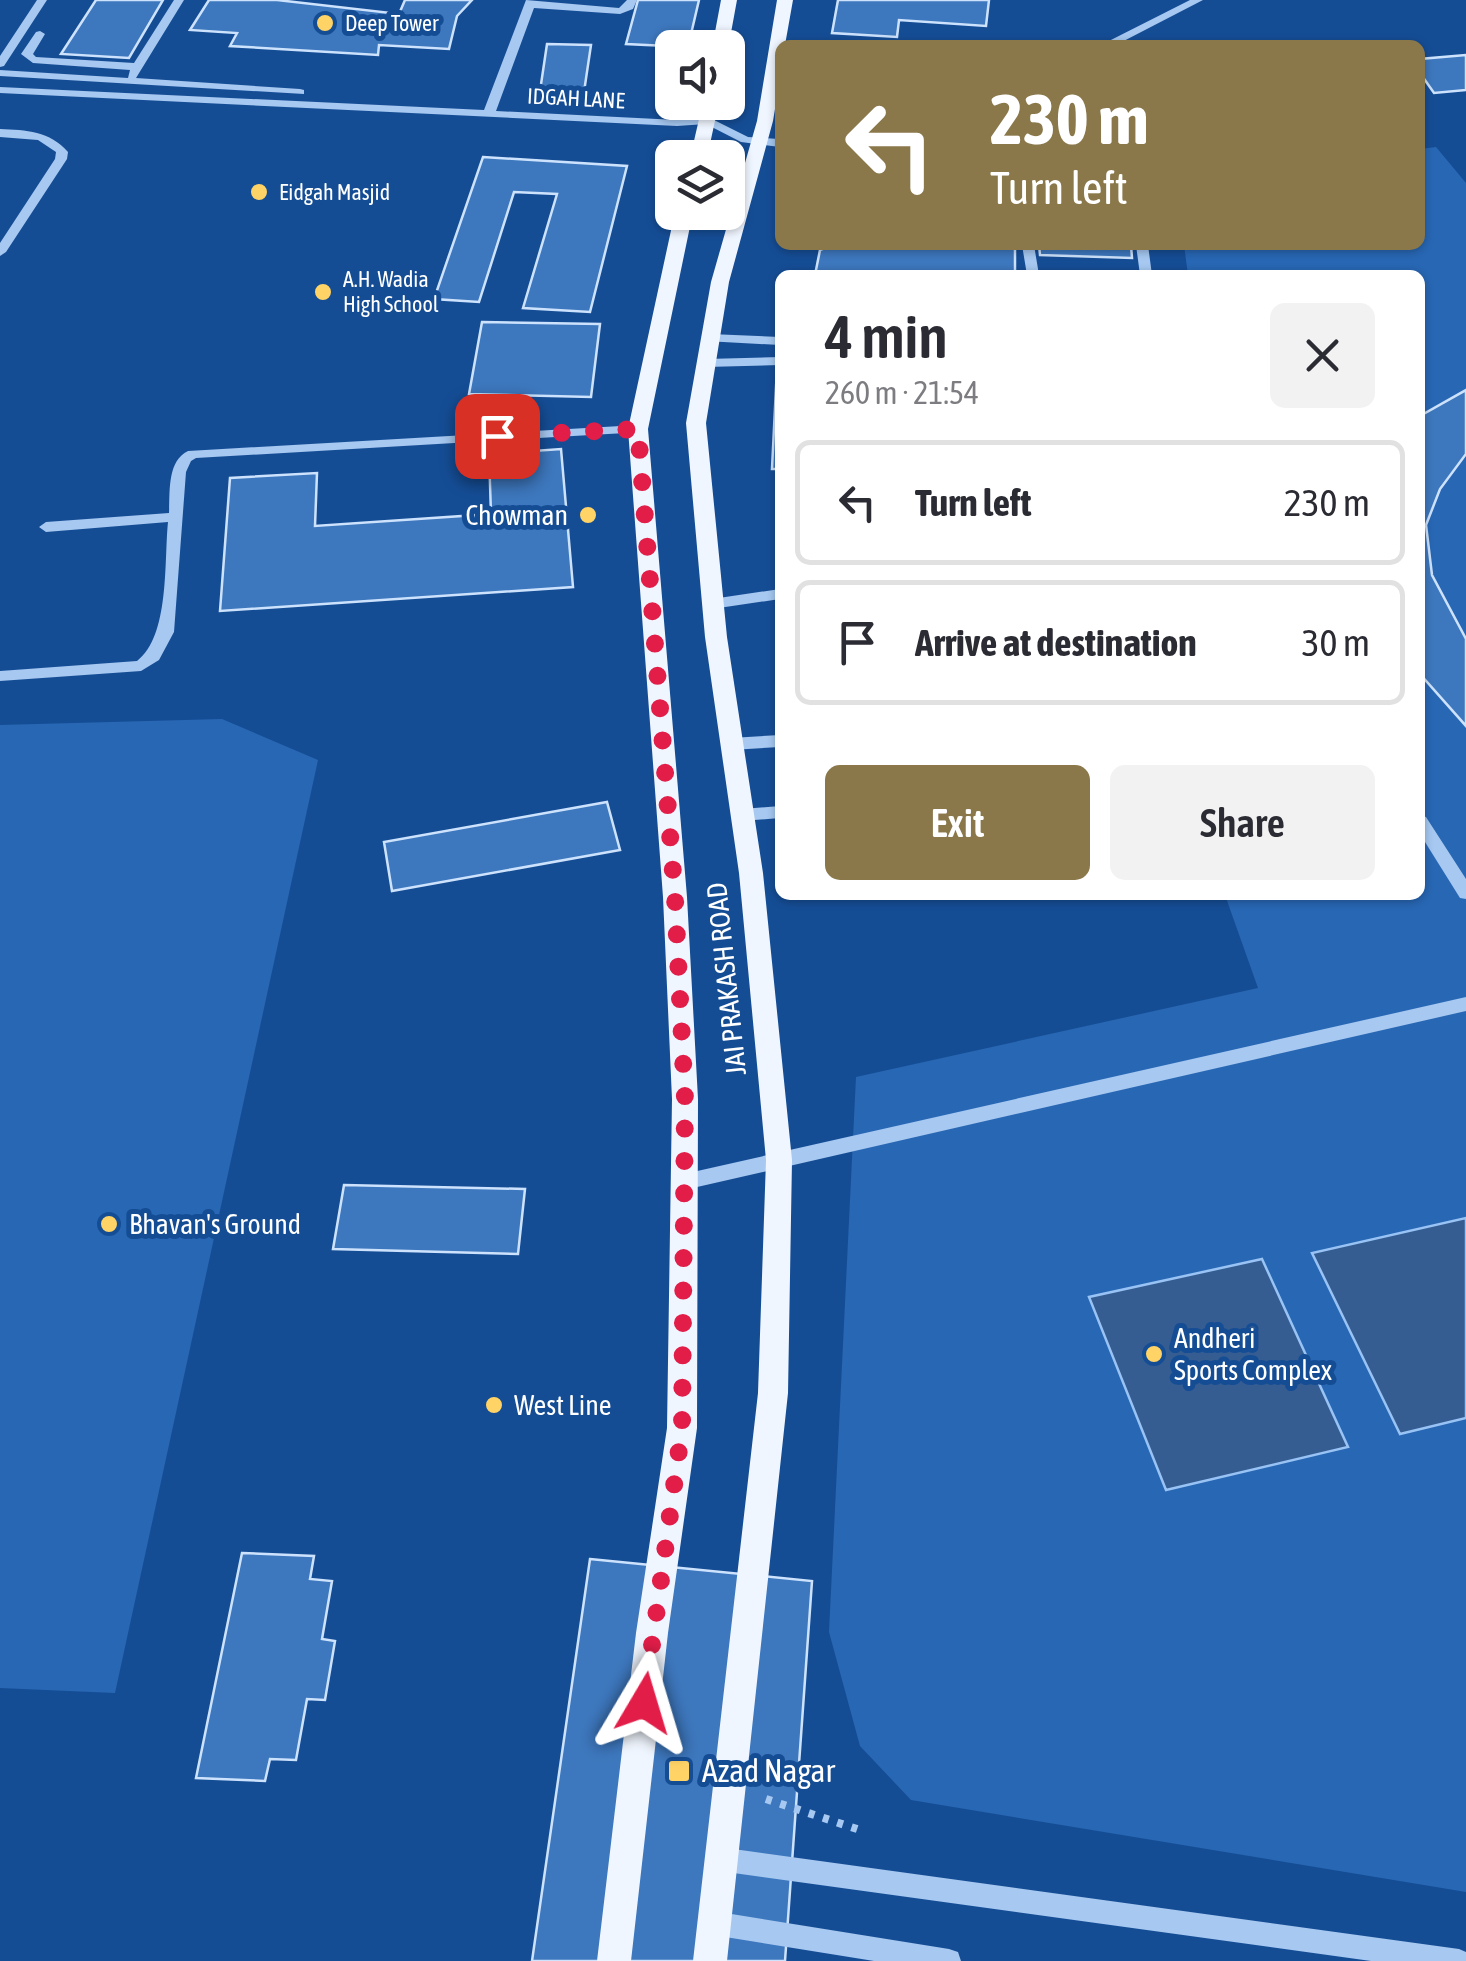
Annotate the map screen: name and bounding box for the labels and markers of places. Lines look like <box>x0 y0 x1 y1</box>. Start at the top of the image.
place label: Deep Tower <box>345 10 439 36</box>
marker: Deep Tower <box>314 12 336 34</box>
place label: Eidgah Masjid <box>279 179 390 205</box>
marker: Eidgah Masjid <box>248 181 270 203</box>
place label: A.H. Wadia High School <box>343 266 439 317</box>
marker: A.H. Wadia High School <box>312 281 334 303</box>
pin <box>455 394 540 479</box>
place label: Chowman <box>465 499 568 531</box>
marker: Chowman <box>577 504 599 526</box>
place label: Bhavan's Ground <box>129 1208 301 1240</box>
marker: Bhavan's Ground <box>98 1213 120 1235</box>
place label: Andheri Sports Complex <box>1174 1322 1332 1386</box>
marker: Andheri Sports Complex <box>1143 1343 1165 1365</box>
place label: West Line <box>514 1389 612 1421</box>
marker: West Line <box>483 1394 505 1416</box>
place label: Azad Nagar <box>702 1752 835 1789</box>
marker: Azad Nagar <box>666 1758 692 1784</box>

